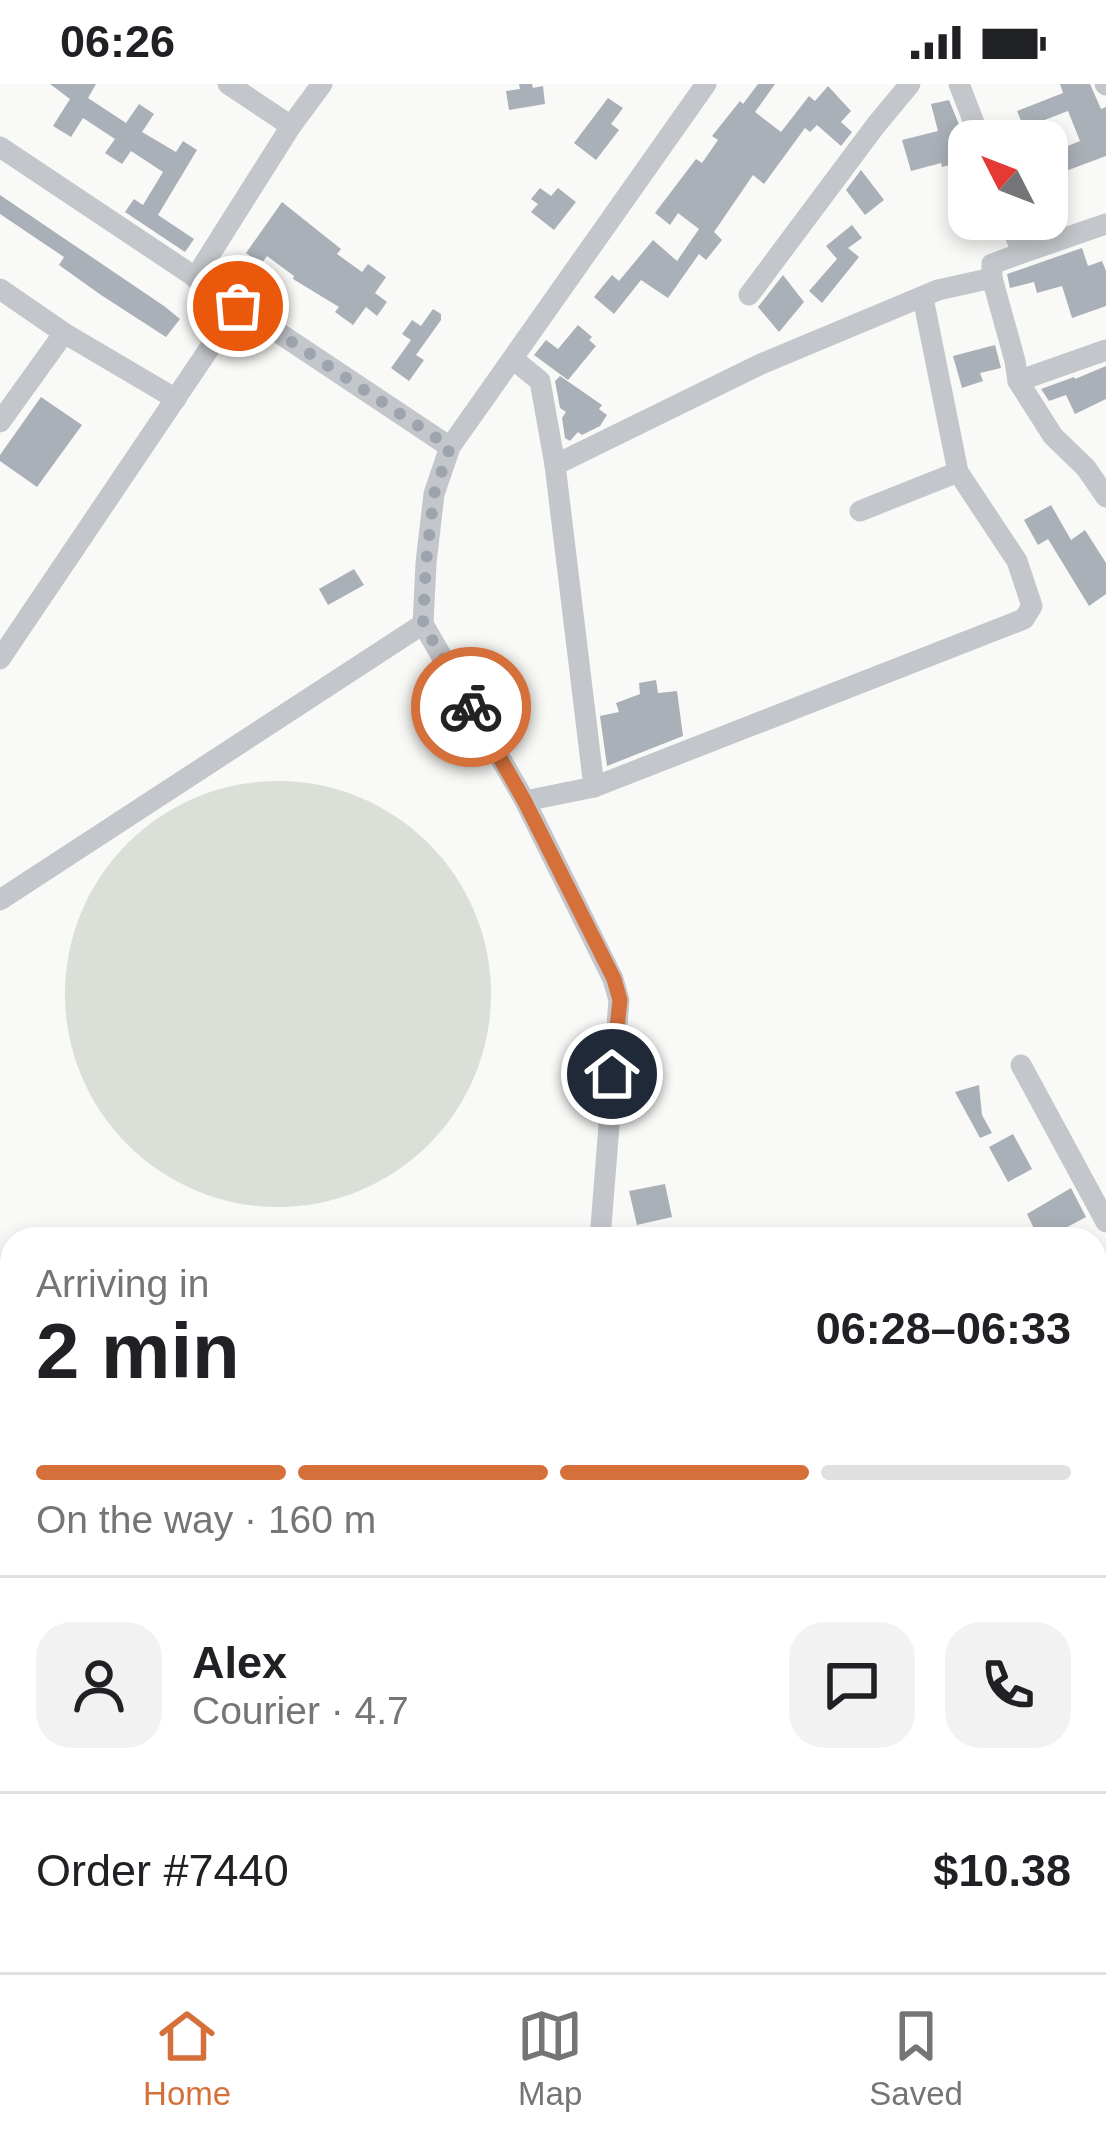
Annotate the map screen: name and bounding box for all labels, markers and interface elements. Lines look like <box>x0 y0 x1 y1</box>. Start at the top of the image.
text: 06:26 <box>60 16 175 67</box>
north arrow <box>948 120 1068 240</box>
map controls <box>948 120 1068 240</box>
pin <box>187 255 289 357</box>
icon: bag <box>205 273 271 339</box>
courier <box>411 647 531 767</box>
icon: bike <box>438 674 504 740</box>
pin <box>561 1023 663 1125</box>
icon: home <box>579 1041 645 1107</box>
text: Arriving in <box>36 1262 209 1305</box>
text: 06:28–06:33 <box>816 1303 1071 1354</box>
text: 2 min <box>36 1307 240 1395</box>
text: On the way · 160 m <box>36 1498 376 1541</box>
button: person <box>36 1622 162 1748</box>
button: chat <box>789 1622 915 1748</box>
button: phone <box>945 1622 1071 1748</box>
text: Alex <box>192 1637 287 1688</box>
text: Courier · 4.7 <box>192 1689 409 1732</box>
text: Order #7440 <box>36 1845 289 1896</box>
text: $10.38 <box>933 1845 1071 1896</box>
tab: Home <box>143 2003 231 2113</box>
tab: Map <box>517 2003 583 2113</box>
tab: Saved <box>869 2003 963 2113</box>

